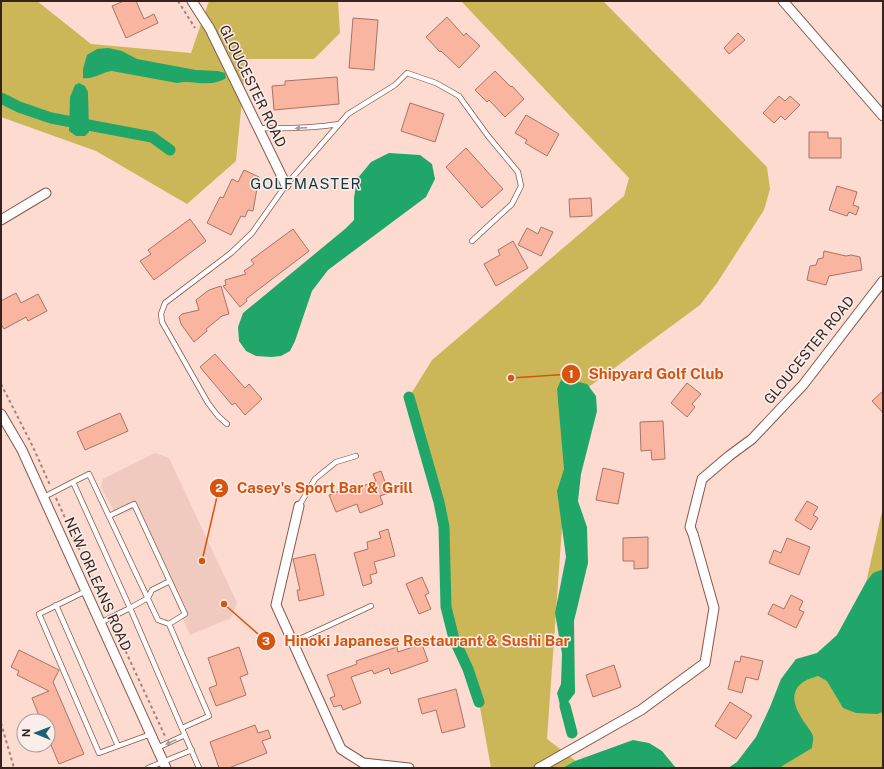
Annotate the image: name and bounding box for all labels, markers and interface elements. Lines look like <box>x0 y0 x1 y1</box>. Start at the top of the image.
street label: GLOUCESTER ROAD <box>216 22 290 150</box>
one-way arrow <box>295 125 307 132</box>
district label: GOLFMASTER <box>250 175 362 192</box>
street label: GLOUCESTER ROAD <box>761 293 857 407</box>
callout: Shipyard Golf Club <box>561 360 732 387</box>
text: Shipyard Golf Club <box>588 365 724 382</box>
text: 1 <box>568 367 574 381</box>
callout: Casey's Sport Bar & Grill <box>209 474 422 501</box>
text: Casey's Sport Bar & Grill <box>237 479 413 496</box>
text: 2 <box>215 481 223 495</box>
street label: NEW ORLEANS ROAD <box>61 515 135 653</box>
callout: Hinoki Japanese Restaurant & Sushi Bar <box>256 627 577 654</box>
text: Hinoki Japanese Restaurant & Sushi Bar <box>284 632 570 649</box>
text: 3 <box>262 634 270 648</box>
north arrow <box>16 713 56 753</box>
text: N <box>20 728 32 737</box>
one-way arrow <box>165 738 177 745</box>

